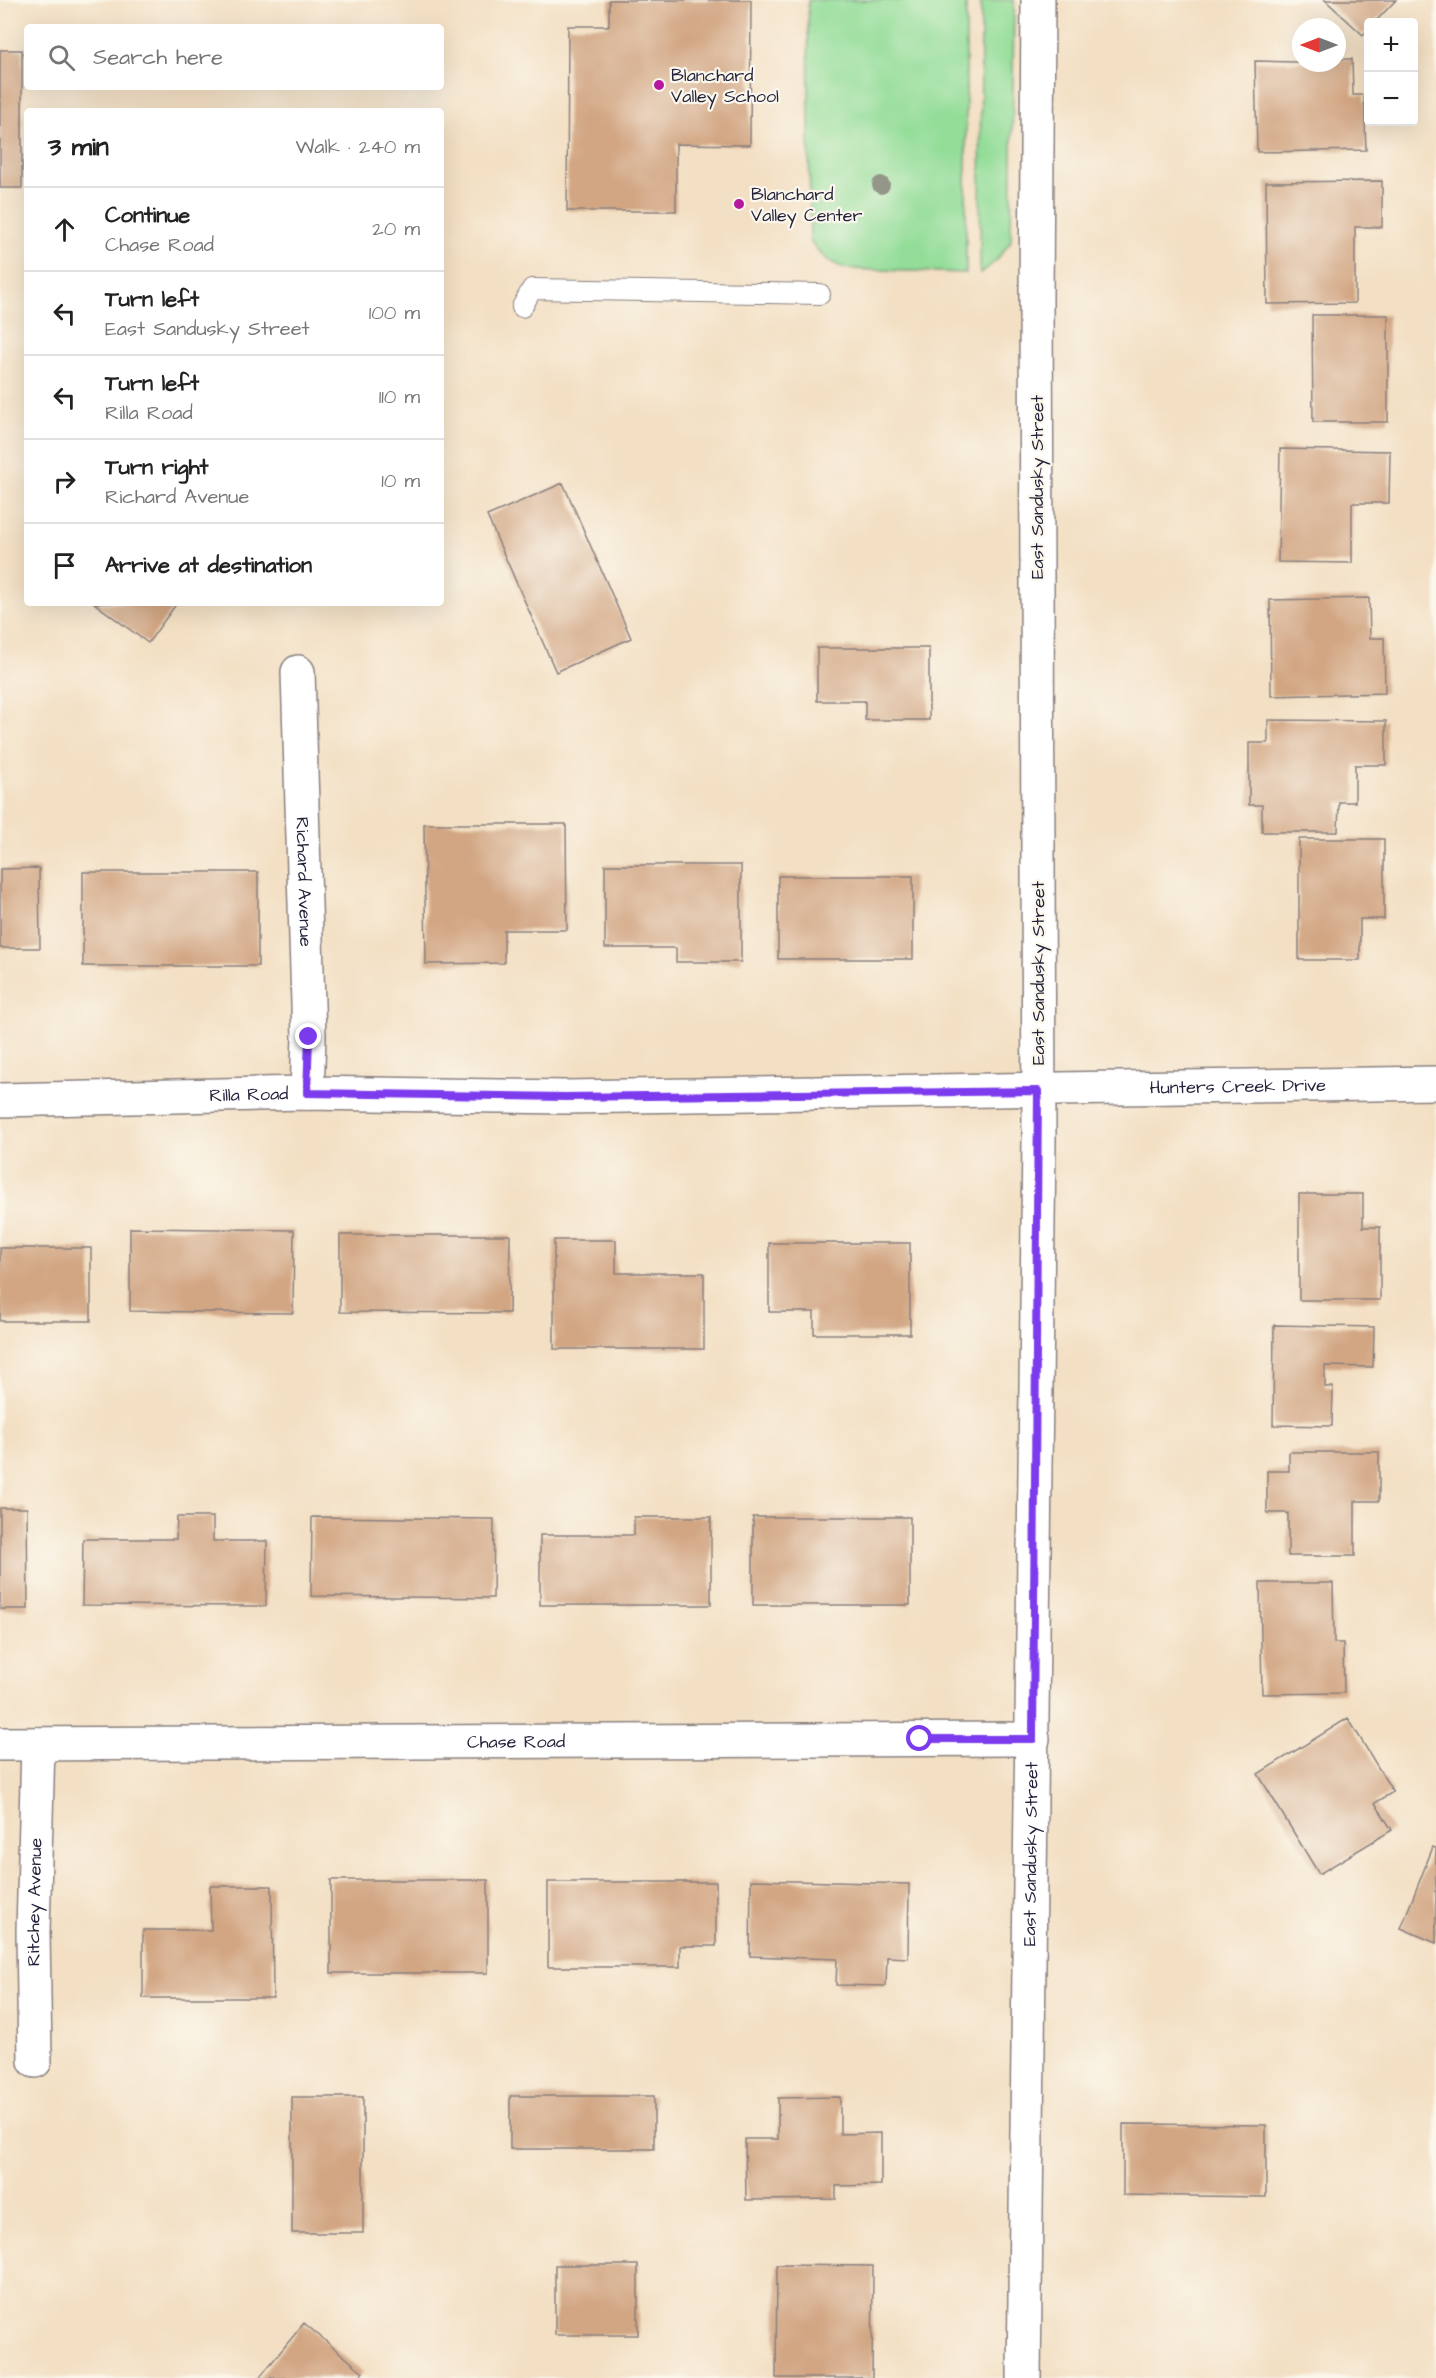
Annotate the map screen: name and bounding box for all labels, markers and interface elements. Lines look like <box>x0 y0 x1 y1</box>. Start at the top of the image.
north arrow <box>1292 18 1346 72</box>
map controls <box>1364 18 1418 126</box>
button: + <box>1364 18 1418 72</box>
search box <box>24 24 444 90</box>
icon: search <box>45 41 78 74</box>
text: Search here <box>93 42 223 73</box>
place label: Blanchard Valley School <box>671 63 779 110</box>
button: − <box>1364 72 1418 126</box>
marker: Blanchard Valley School <box>652 78 666 92</box>
text: 3 min <box>48 129 109 165</box>
text: Walk · 240 m <box>296 133 420 161</box>
place label: Blanchard Valley Center <box>751 182 862 229</box>
marker: Blanchard Valley Center <box>732 197 746 211</box>
text: Continue <box>105 200 190 231</box>
icon: ahead <box>48 213 81 246</box>
text: 20 m <box>372 215 420 243</box>
text: Chase Road <box>105 231 214 259</box>
text: Turn left <box>105 284 199 315</box>
icon: left <box>48 297 81 330</box>
text: 100 m <box>369 299 420 327</box>
text: East Sandusky Street <box>105 315 310 343</box>
text: Turn left <box>105 368 199 399</box>
icon: left <box>48 381 81 414</box>
text: 110 m <box>379 383 420 411</box>
street label: East Sandusky Street <box>1025 394 1051 579</box>
text: Rilla Road <box>105 399 193 427</box>
text: Turn right <box>105 452 208 483</box>
icon: right <box>48 465 81 498</box>
text: 10 m <box>381 467 420 495</box>
text: Richard Avenue <box>105 483 249 511</box>
icon: arrive <box>48 549 81 582</box>
text: Arrive at destination <box>105 550 312 581</box>
street label: Richard Avenue <box>290 817 319 947</box>
street label: East Sandusky Street <box>1026 880 1052 1065</box>
route end <box>295 1023 321 1049</box>
street label: Hunters Creek Drive <box>1150 1072 1326 1100</box>
street label: Rilla Road <box>209 1081 289 1108</box>
route start <box>906 1725 932 1751</box>
street label: Chase Road <box>467 1729 565 1754</box>
street label: East Sandusky Street <box>1017 1761 1044 1946</box>
street label: Ritchey Avenue <box>21 1837 48 1966</box>

